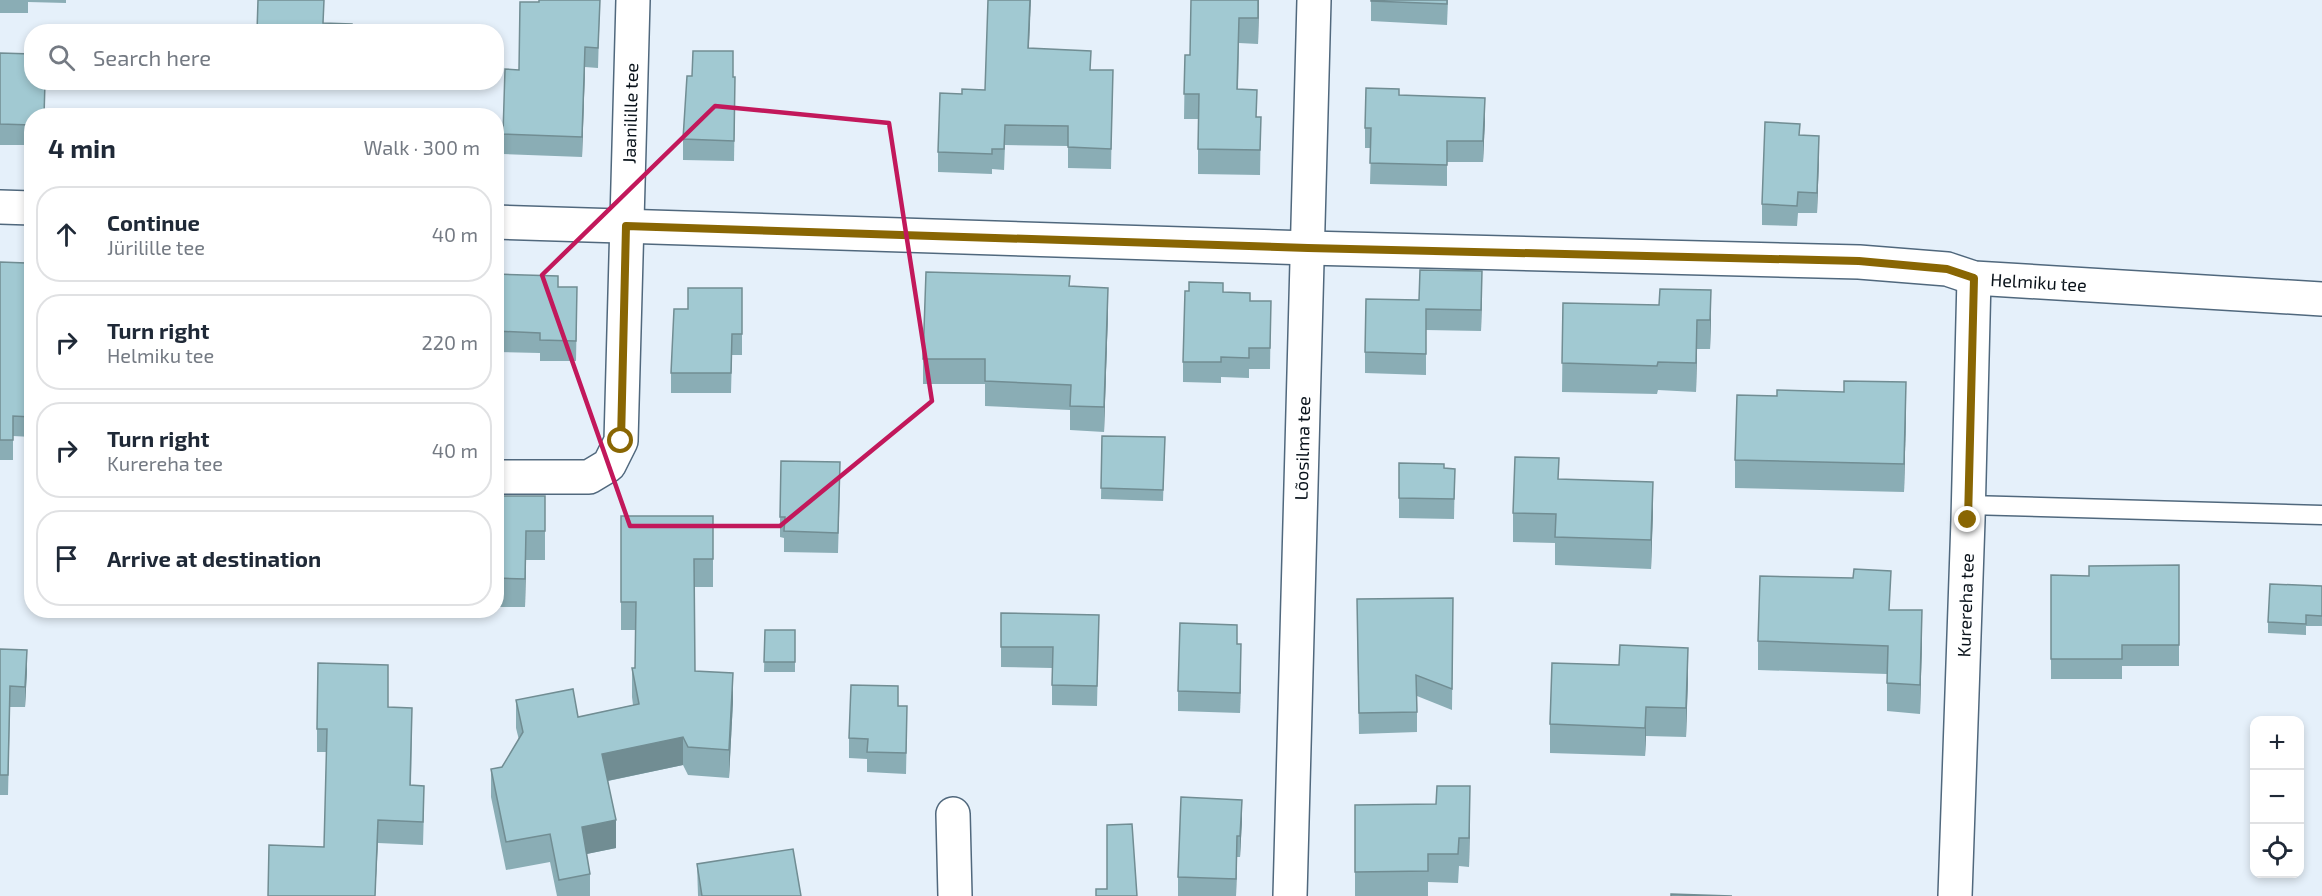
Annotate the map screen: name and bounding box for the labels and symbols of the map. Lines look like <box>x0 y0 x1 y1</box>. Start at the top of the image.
street label: Jaanilille tee <box>618 63 642 164</box>
street label: Helmiku tee <box>1990 268 2087 296</box>
street label: Lõosilma tee <box>1290 396 1314 501</box>
route start <box>607 427 633 453</box>
route end <box>1954 506 1980 532</box>
street label: Kurereha tee <box>1952 553 1978 658</box>

